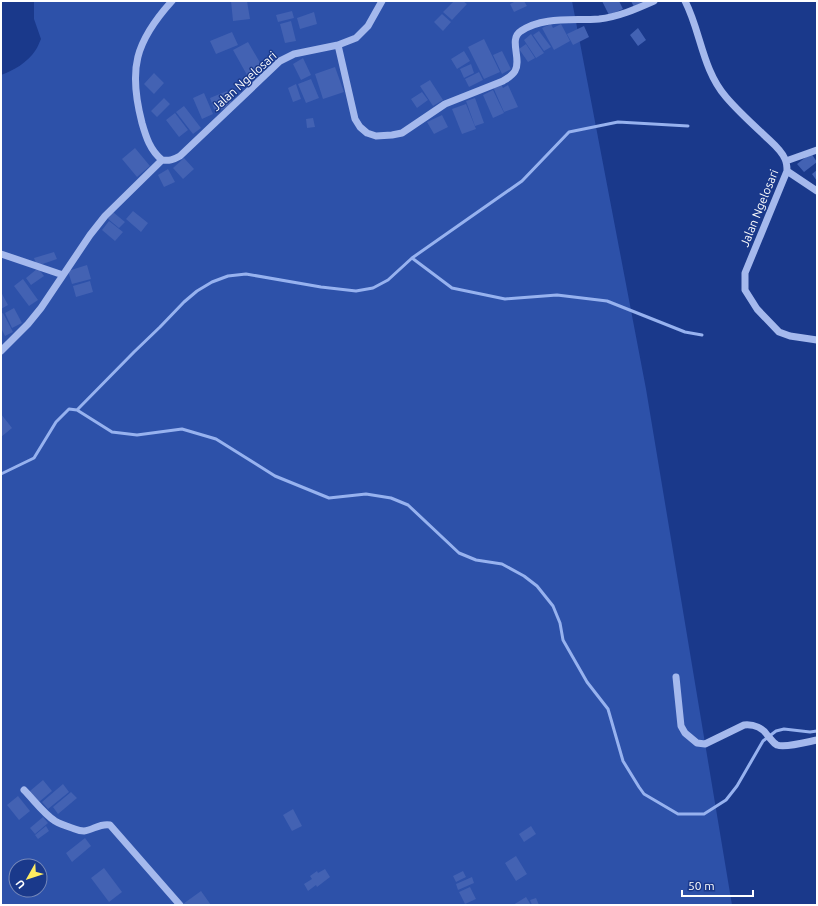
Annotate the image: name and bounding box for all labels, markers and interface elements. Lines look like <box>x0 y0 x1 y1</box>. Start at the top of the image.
street label: Jalan Ngelosari <box>209 49 279 113</box>
street label: Jalan Ngelosari <box>738 167 780 249</box>
north arrow <box>8 858 48 898</box>
scale bar <box>682 872 753 898</box>
text: U <box>13 878 27 891</box>
text: 50 m <box>688 879 715 892</box>

